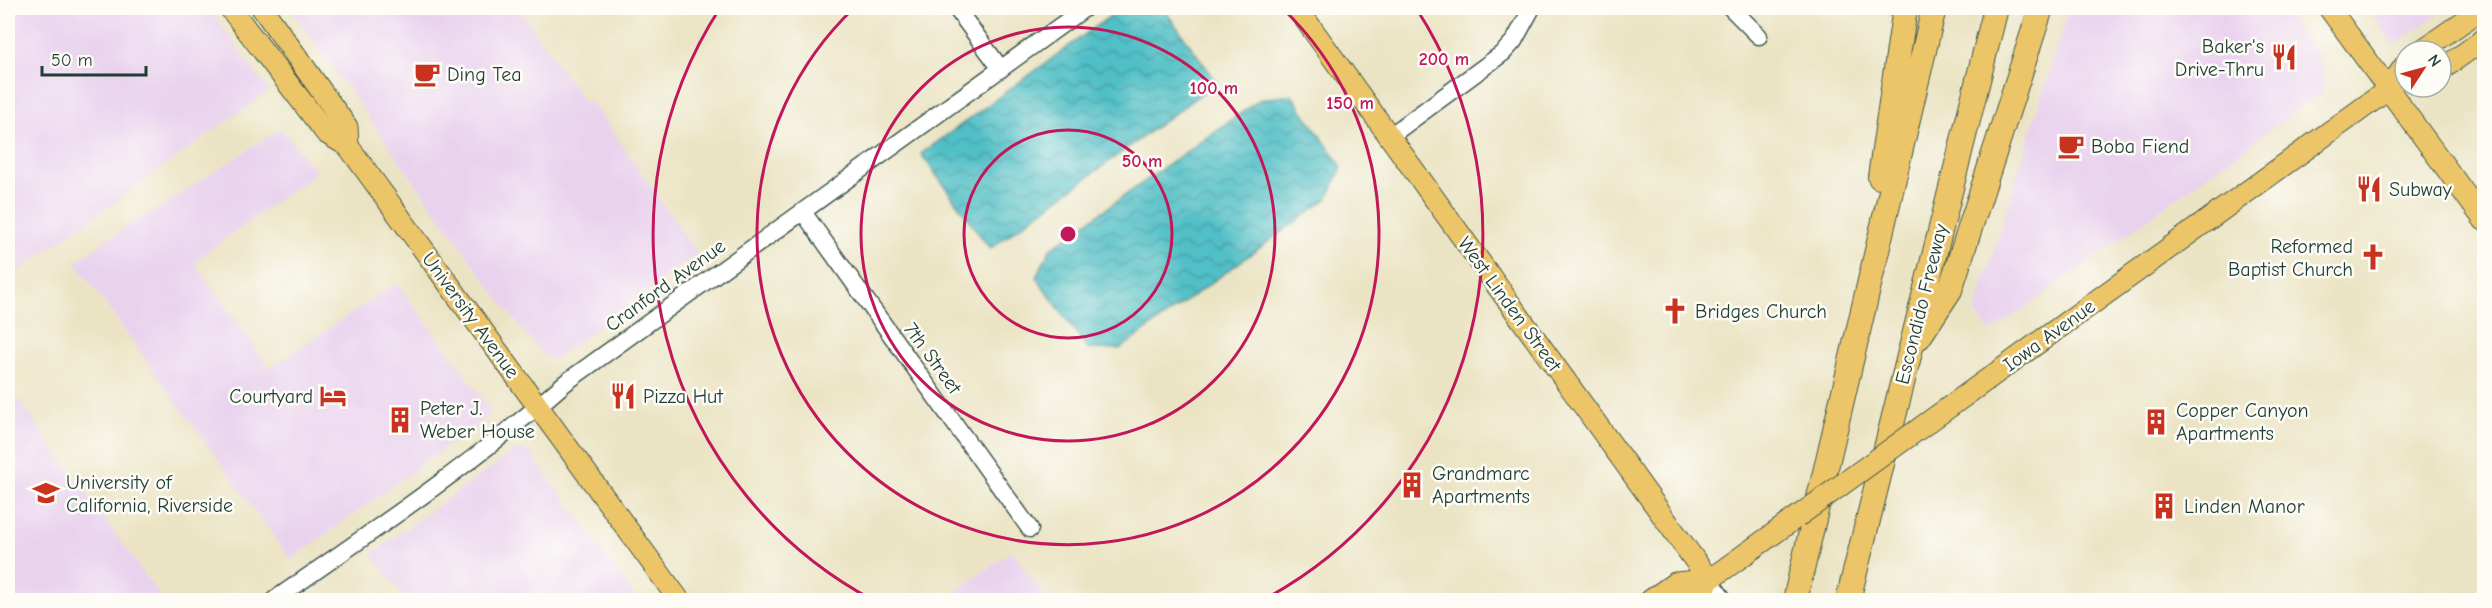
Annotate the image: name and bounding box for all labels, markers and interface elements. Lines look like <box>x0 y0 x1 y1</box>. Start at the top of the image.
place label: Baker's Drive-Thru <box>2175 35 2264 81</box>
scale bar <box>42 39 146 77</box>
north arrow <box>2393 39 2453 99</box>
restaurant icon: Baker's Drive-Thru <box>2269 42 2299 72</box>
text: 200 m <box>1419 49 1469 70</box>
text: 50 m <box>51 50 93 71</box>
text: N <box>2424 51 2445 70</box>
cafe icon: Ding Tea <box>412 59 442 89</box>
place label: Ding Tea <box>447 63 522 86</box>
text: 100 m <box>1190 78 1238 99</box>
text: 150 m <box>1326 93 1374 114</box>
cafe icon: Boba Fiend <box>2056 131 2086 161</box>
place label: Boba Fiend <box>2091 135 2189 158</box>
text: 50 m <box>1122 151 1162 172</box>
restaurant icon: Subway <box>2354 174 2384 204</box>
place label: Subway <box>2389 178 2452 201</box>
street label: Escondido Freeway <box>1890 221 1953 387</box>
centre of rings <box>1058 224 1078 244</box>
street label: West Linden Street <box>1453 233 1567 377</box>
street label: Cranford Avenue <box>601 234 730 337</box>
place label: Reformed Baptist Church <box>2228 235 2353 281</box>
church icon: Reformed Baptist Church <box>2358 242 2388 272</box>
street label: University Avenue <box>417 248 524 383</box>
street label: Iowa Avenue <box>1999 294 2100 376</box>
church icon: Bridges Church <box>1660 296 1690 326</box>
place label: Bridges Church <box>1695 300 1827 323</box>
street label: 7th Street <box>899 318 967 400</box>
hotel icon: Courtyard <box>318 381 348 411</box>
restaurant icon: Pizza Hut <box>608 381 638 411</box>
place label: Courtyard <box>229 385 313 408</box>
place label: Pizza Hut <box>643 385 724 408</box>
place label: Peter J. Weber House <box>420 397 535 443</box>
place label: Copper Canyon Apartments <box>2176 399 2309 445</box>
building icon: Peter J. Weber House <box>385 405 415 435</box>
building icon: Copper Canyon Apartments <box>2141 407 2171 437</box>
place label: Grandmarc Apartments <box>1432 462 1530 508</box>
building icon: Grandmarc Apartments <box>1397 470 1427 500</box>
place label: University of California, Riverside <box>66 471 233 517</box>
school or university icon: University of California, Riverside <box>31 478 61 508</box>
building icon: Linden Manor <box>2149 491 2179 521</box>
place label: Linden Manor <box>2184 495 2305 518</box>

